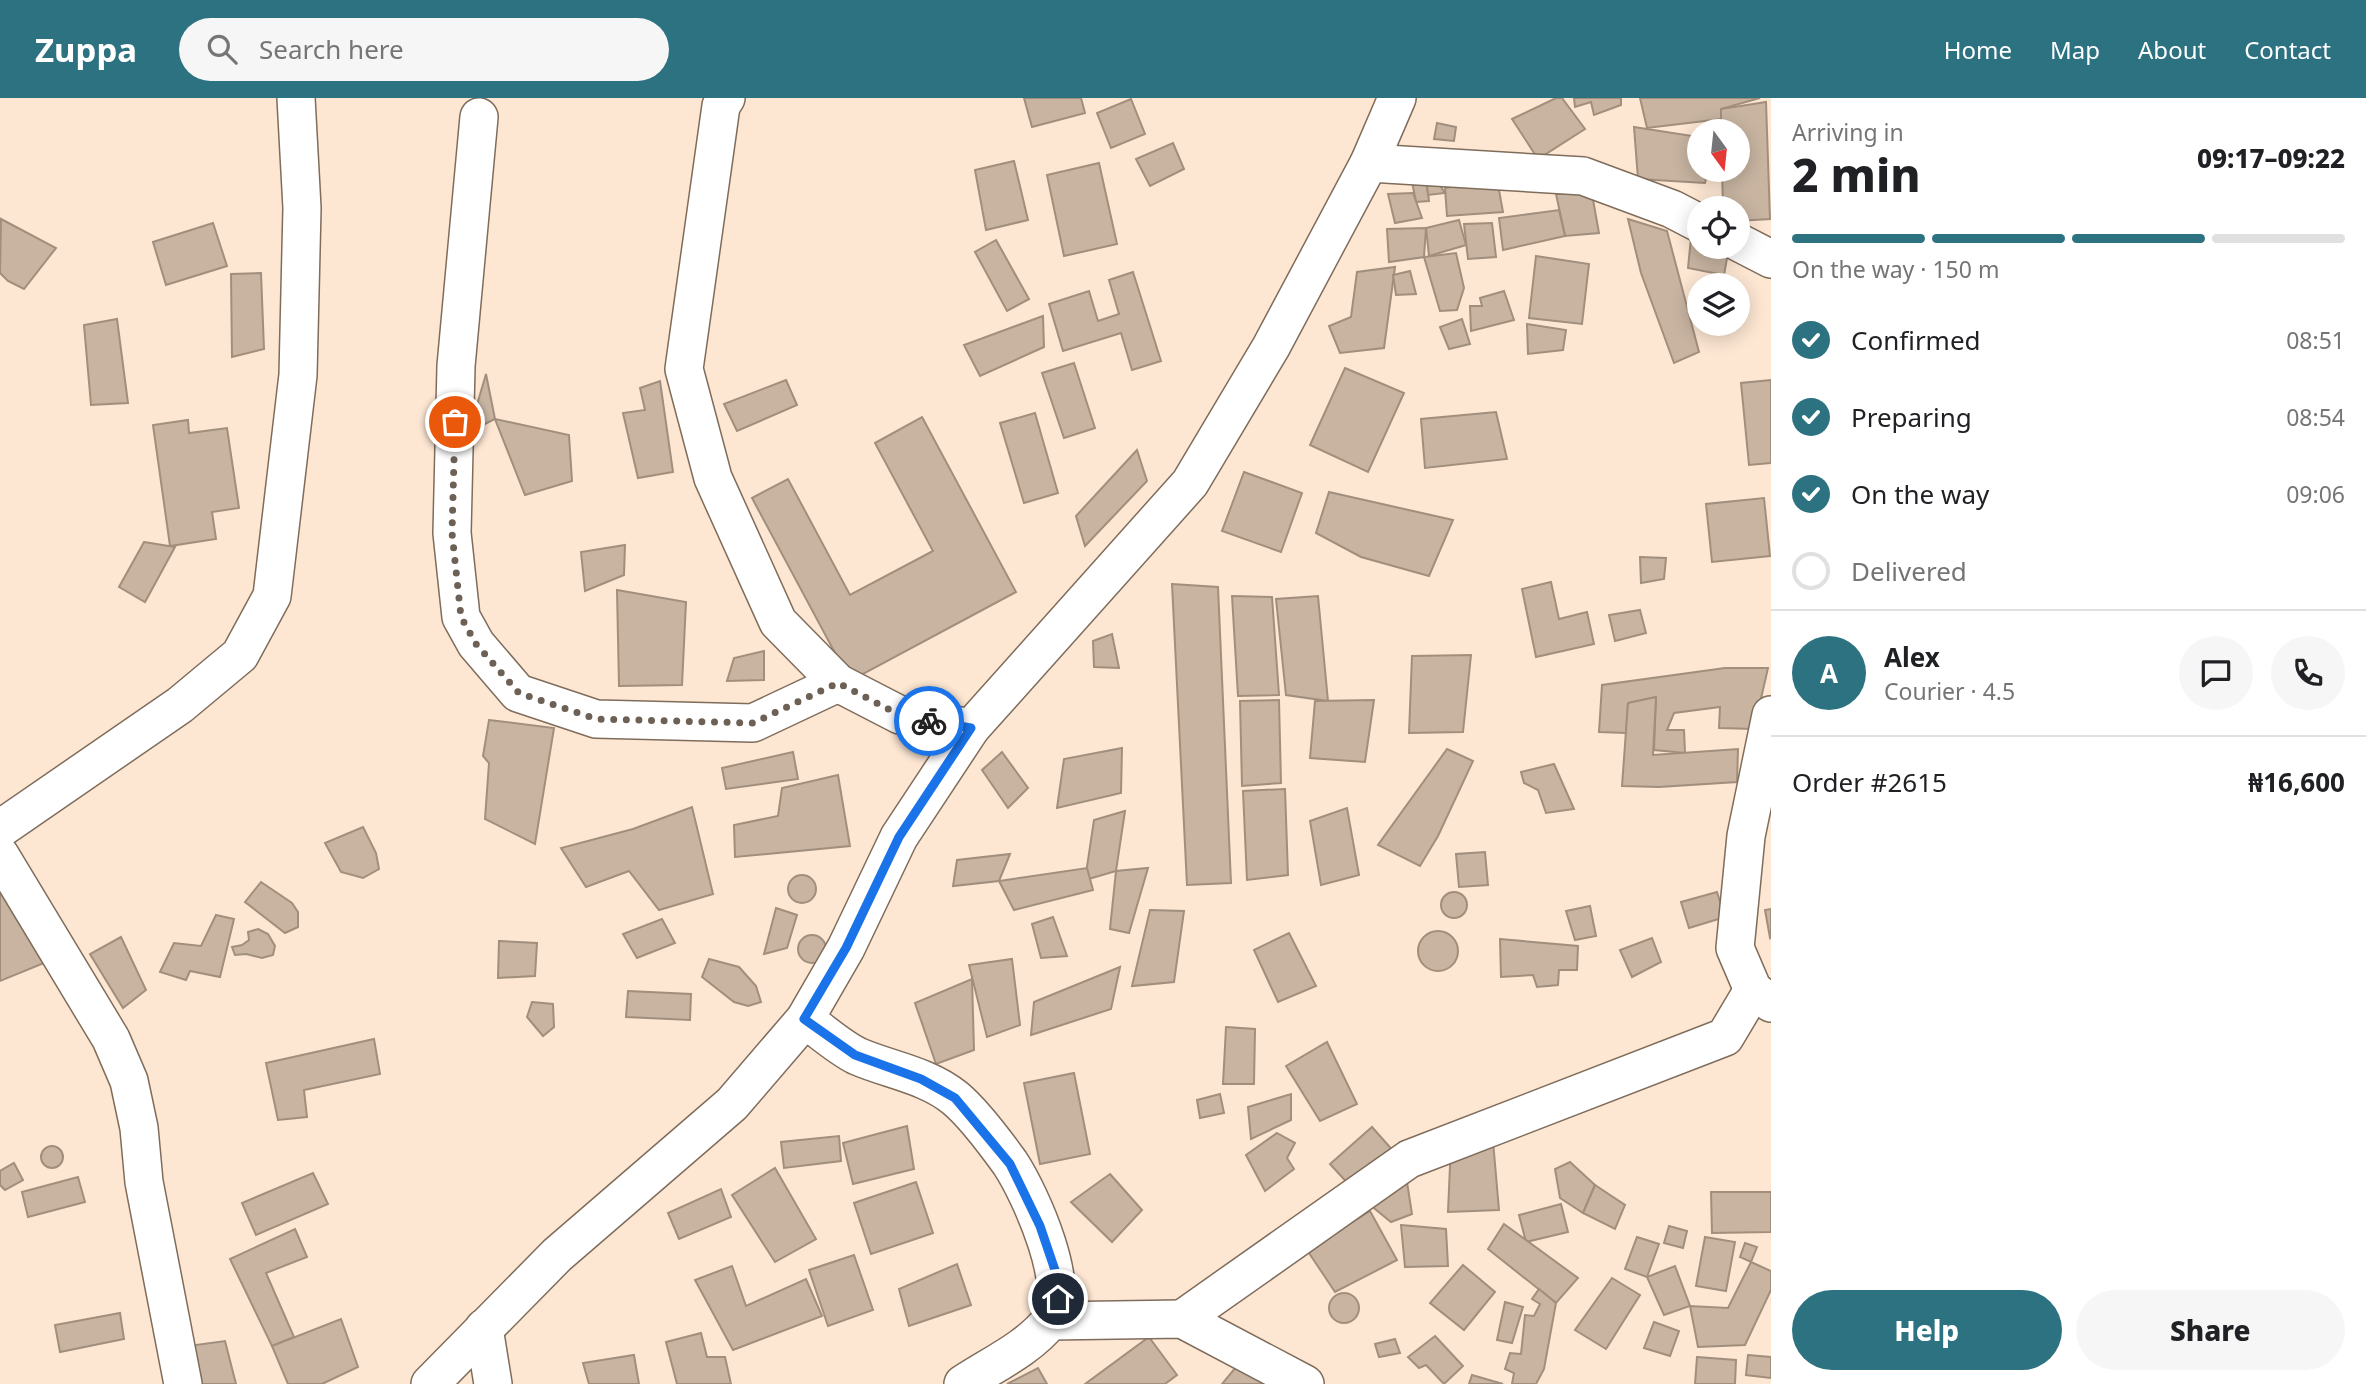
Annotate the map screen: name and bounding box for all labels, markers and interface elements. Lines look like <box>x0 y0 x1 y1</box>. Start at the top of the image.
search box <box>179 18 669 81</box>
text: Zuppa <box>35 27 137 72</box>
icon: search <box>203 30 241 68</box>
text: Search here <box>259 31 404 67</box>
text: Home <box>1944 33 2012 66</box>
text: Map <box>2050 33 2100 66</box>
text: About <box>2138 33 2206 66</box>
text: Contact <box>2244 33 2331 66</box>
text: Arriving in <box>1792 116 1904 148</box>
north arrow <box>1687 119 1750 182</box>
map controls <box>1687 119 1750 336</box>
text: 09:17–09:22 <box>2197 140 2345 176</box>
text: 2 min <box>1792 143 1921 205</box>
button: locate <box>1687 196 1750 259</box>
text: On the way · 150 m <box>1792 253 1999 285</box>
button: layers <box>1687 273 1750 336</box>
icon: check <box>1792 321 1830 359</box>
text: Confirmed <box>1851 322 1981 358</box>
text: 08:51 <box>2286 324 2345 356</box>
pin <box>425 392 485 452</box>
icon: check <box>1792 398 1830 436</box>
text: Preparing <box>1851 399 1972 435</box>
text: 08:54 <box>2286 401 2345 433</box>
icon: bag <box>436 403 474 441</box>
icon: check <box>1792 475 1830 513</box>
text: On the way <box>1851 476 1989 512</box>
text: 09:06 <box>2286 478 2345 510</box>
text: Delivered <box>1851 553 1967 589</box>
button: chat <box>2179 636 2253 710</box>
button: phone <box>2271 636 2345 710</box>
text: Alex <box>1884 639 1940 675</box>
text: A <box>1820 655 1838 691</box>
text: Courier · 4.5 <box>1884 675 2015 707</box>
courier <box>894 686 964 756</box>
icon: bike <box>910 702 948 740</box>
text: Order #2615 <box>1792 764 1947 800</box>
text: ₦16,600 <box>2248 764 2345 800</box>
pin <box>1028 1269 1088 1329</box>
icon: home <box>1039 1280 1077 1318</box>
button: Help <box>1792 1290 2062 1370</box>
button: Share <box>2076 1290 2345 1370</box>

